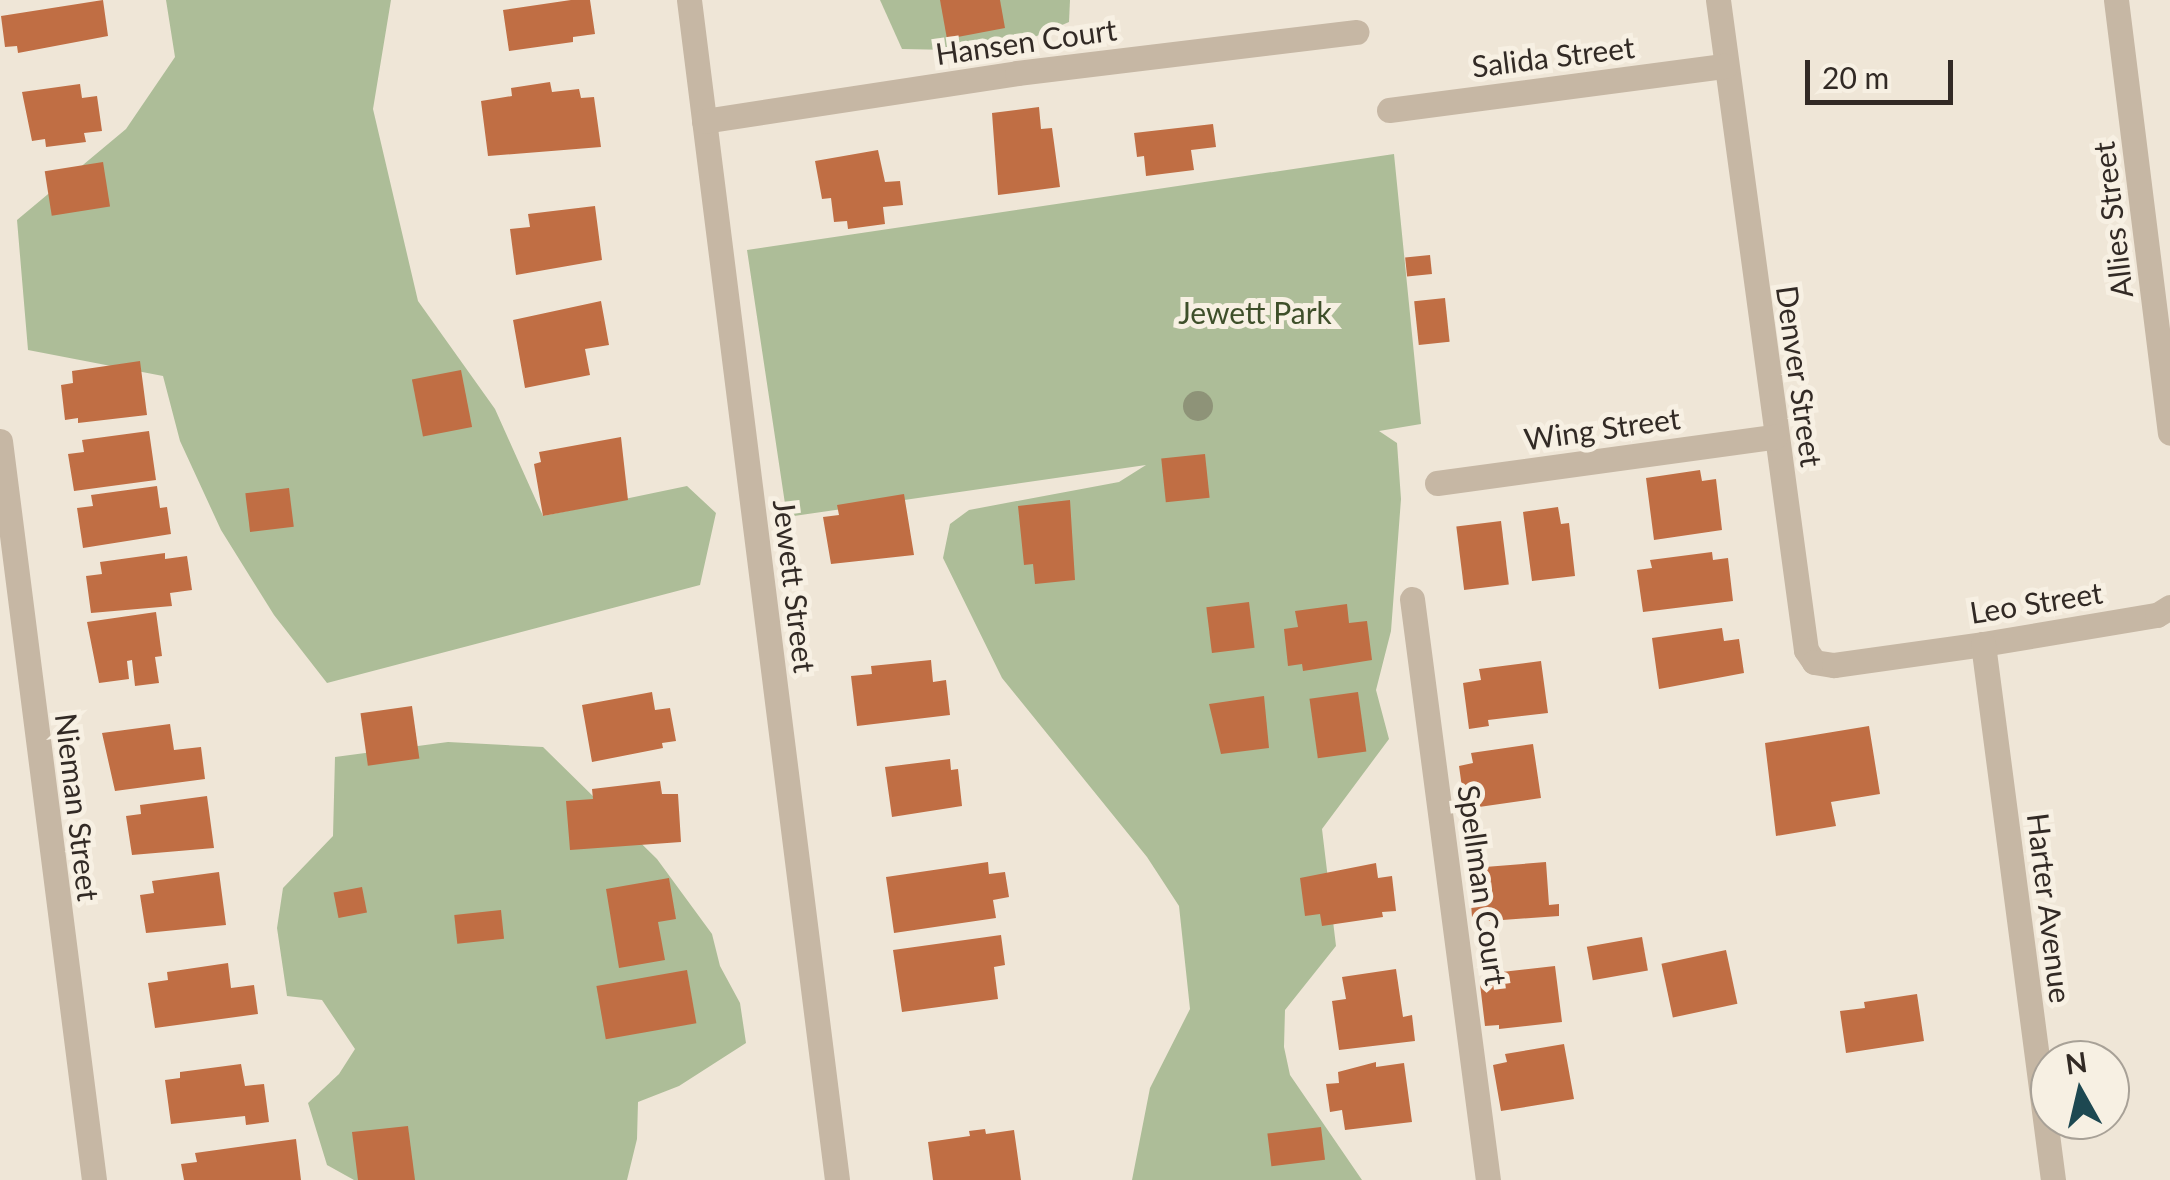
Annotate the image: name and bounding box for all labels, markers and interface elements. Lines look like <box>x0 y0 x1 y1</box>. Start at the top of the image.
street label: Hansen Court <box>933 10 1119 72</box>
street label: Salida Street <box>1470 28 1636 84</box>
scale bar <box>1810 40 1958 102</box>
text: 20 m <box>1822 59 1889 95</box>
street label: Allies Street <box>2085 140 2139 300</box>
street label: Denver Street <box>1769 283 1831 469</box>
park label: Jewett Park <box>1178 294 1332 330</box>
street label: Wing Street <box>1522 399 1682 457</box>
street label: Jewett Street <box>767 497 823 675</box>
street label: Leo Street <box>1967 574 2105 630</box>
street label: Nieman Street <box>49 711 107 903</box>
street label: Spellman Court <box>1451 783 1515 987</box>
street label: Harter Avenue <box>2020 810 2080 1006</box>
north arrow <box>2030 1040 2130 1140</box>
text: N <box>2063 1044 2089 1081</box>

